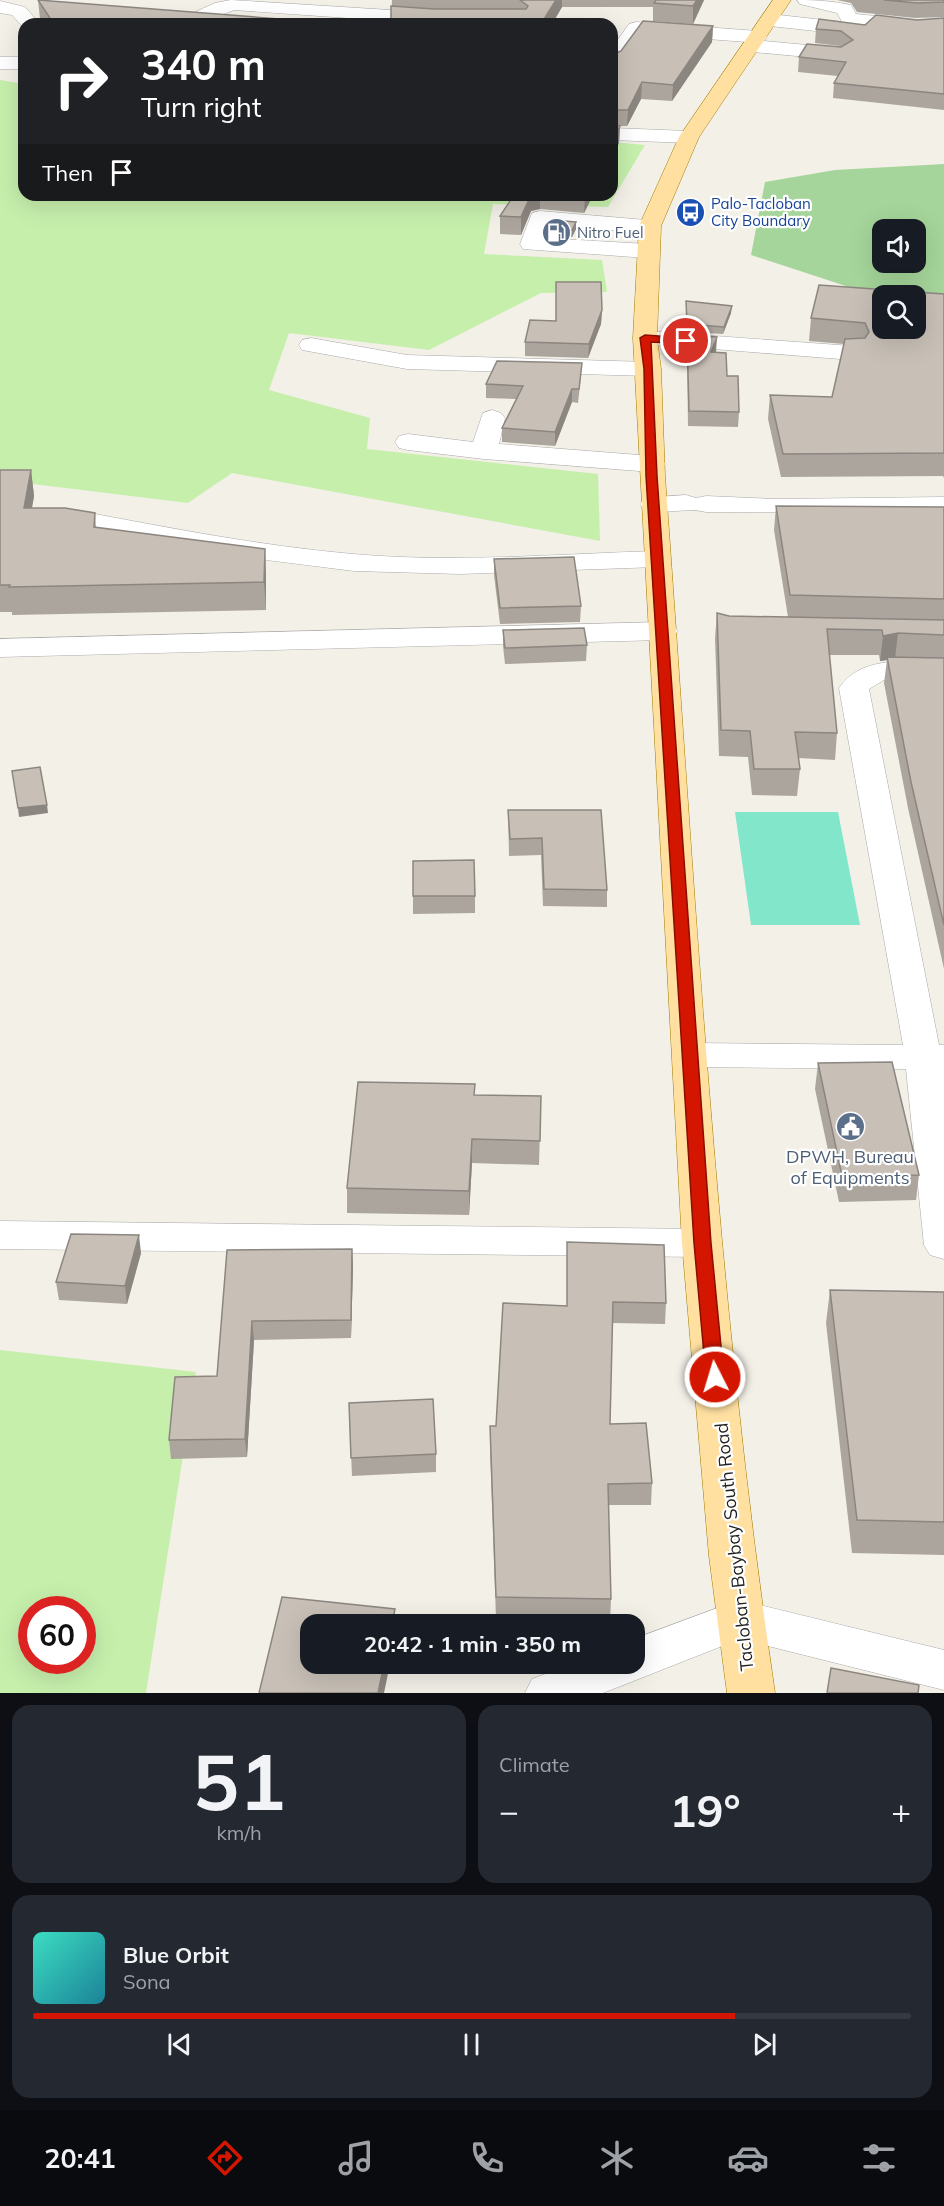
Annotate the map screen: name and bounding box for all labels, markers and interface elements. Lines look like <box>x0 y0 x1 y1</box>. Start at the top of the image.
text: 340 m <box>141 38 266 91</box>
icon: right <box>42 42 120 120</box>
text: Turn right <box>141 90 261 124</box>
icon: arrive <box>105 156 138 189</box>
text: Then <box>42 159 93 187</box>
place label: Palo-Tacloban City Boundary <box>711 194 811 230</box>
bus stop icon: Palo-Tacloban City Boundary <box>674 196 706 228</box>
fuel station icon: Nitro Fuel <box>540 216 572 248</box>
map controls <box>872 219 926 339</box>
button: sound <box>872 219 926 273</box>
place label: Nitro Fuel <box>577 223 644 242</box>
button: search <box>872 285 926 339</box>
pin <box>660 315 711 366</box>
icon: arrive <box>669 324 702 357</box>
public building icon: DPWH, Bureau of Equipments <box>834 1111 866 1143</box>
place label: DPWH, Bureau of Equipments <box>786 1145 914 1189</box>
position arrow <box>683 1345 747 1409</box>
street label: Tacloban-Baybay South Road <box>710 1422 758 1672</box>
speed limit sign: 60 <box>18 1596 96 1674</box>
text: 20:42 · 1 min · 350 m <box>364 1630 581 1658</box>
text: 51 <box>192 1732 286 1830</box>
text: Climate <box>499 1752 570 1777</box>
text: 19° <box>669 1782 741 1838</box>
text: − <box>499 1790 519 1831</box>
text: + <box>891 1790 911 1831</box>
text: km/h <box>216 1820 262 1845</box>
text: Blue Orbit <box>123 1941 229 1969</box>
text: Sona <box>123 1969 171 1994</box>
icon: previous <box>163 2028 196 2061</box>
icon: pause <box>455 2028 488 2061</box>
icon: next <box>748 2028 781 2061</box>
icon: directions <box>204 2137 246 2179</box>
icon: music <box>335 2137 377 2179</box>
icon: phone <box>466 2137 508 2179</box>
icon: climate <box>596 2137 638 2179</box>
icon: car <box>727 2137 769 2179</box>
icon: filters <box>858 2137 900 2179</box>
text: 20:41 <box>44 2141 116 2175</box>

